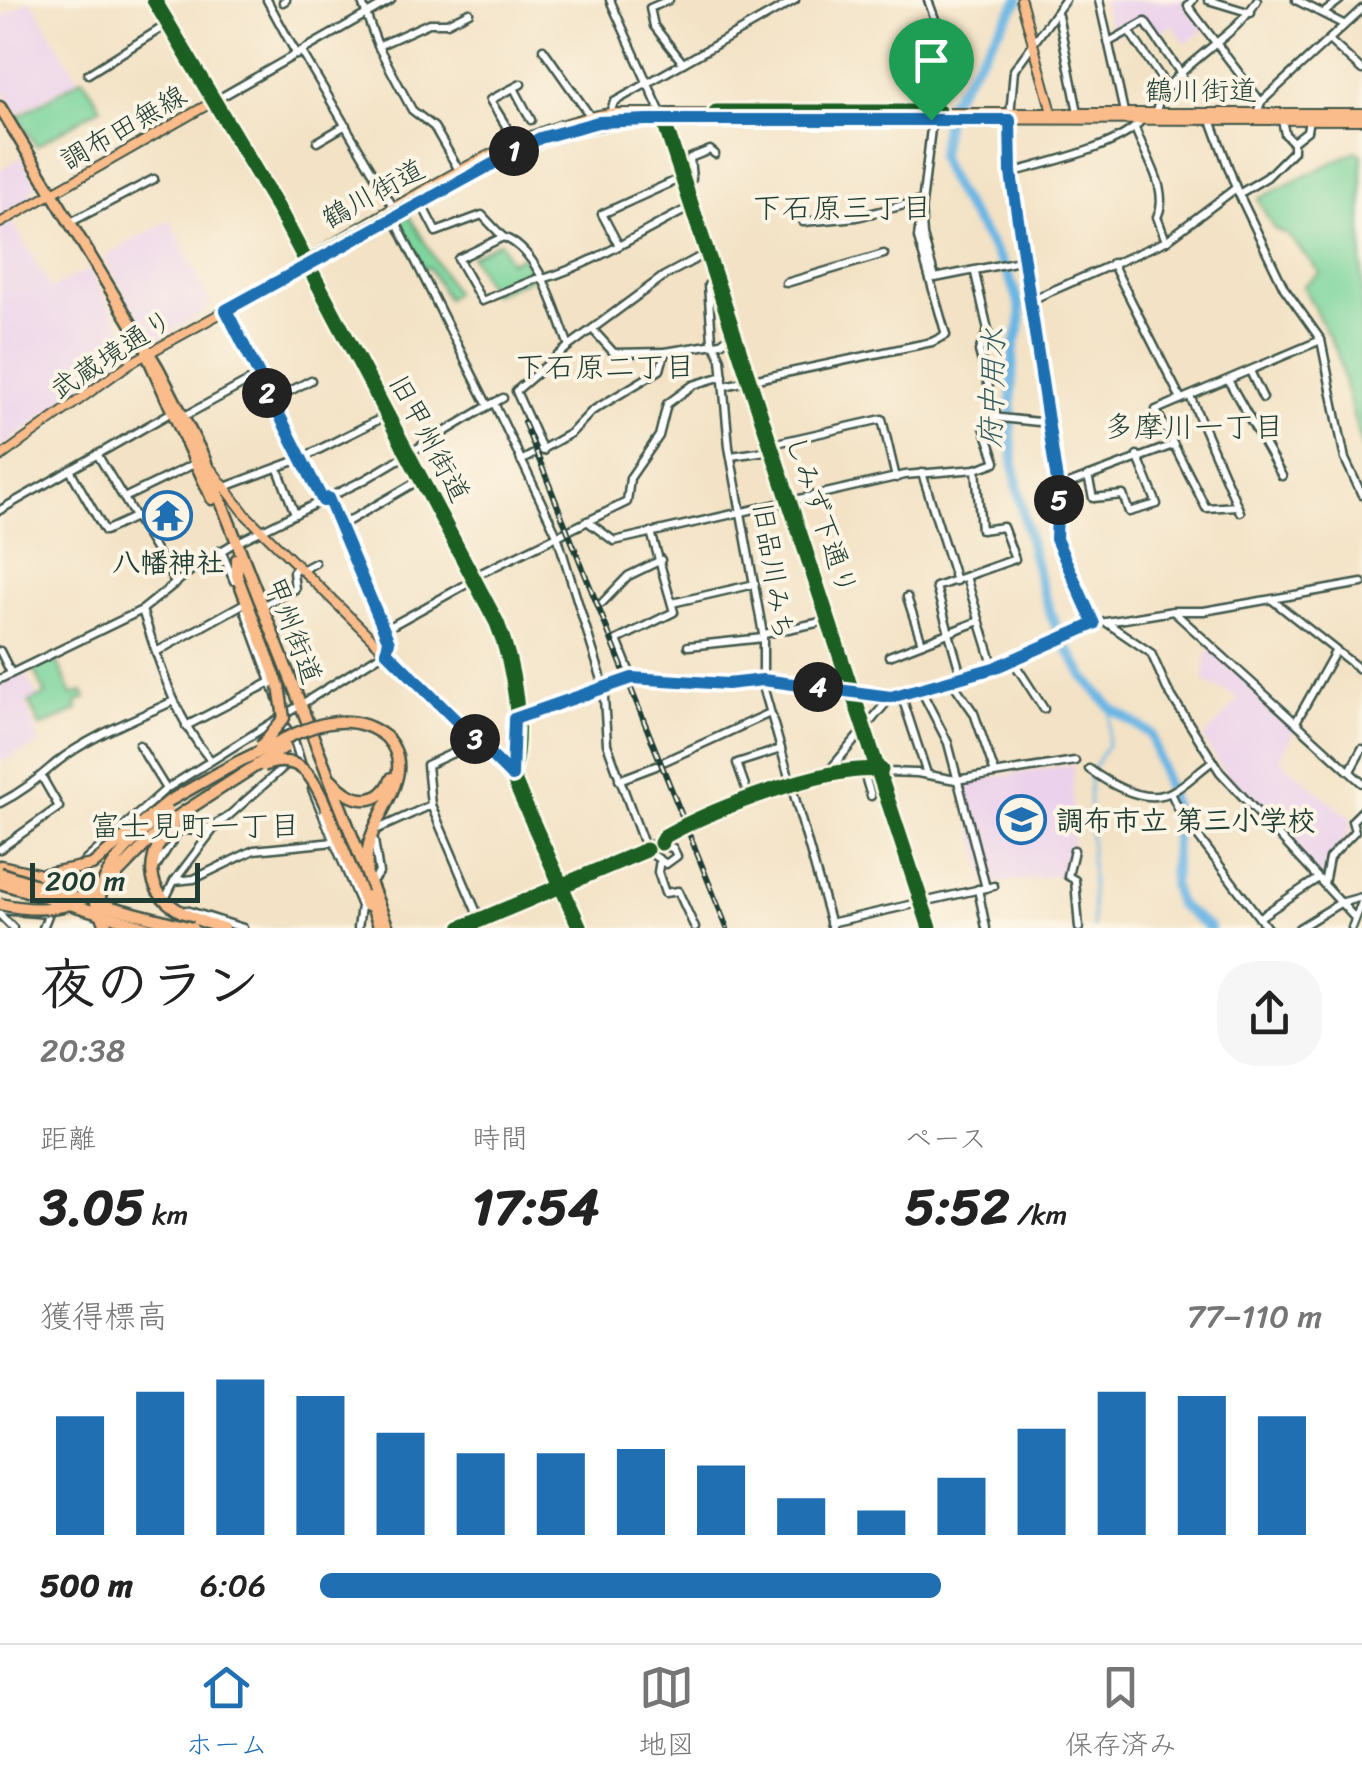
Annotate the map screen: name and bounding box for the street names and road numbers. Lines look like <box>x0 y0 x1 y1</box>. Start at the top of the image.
street label: 鶴川街道 <box>1145 66 1257 115</box>
street label: 調布田無線 <box>50 71 196 184</box>
street label: 鶴川街道 <box>312 145 434 242</box>
street label: 武蔵境通り <box>39 296 183 413</box>
street label: 旧甲州街道 <box>375 365 484 512</box>
street label: しみず下通り <box>771 428 872 602</box>
street label: 旧品川みち <box>738 499 809 644</box>
street label: 甲州街道 <box>251 569 336 691</box>

